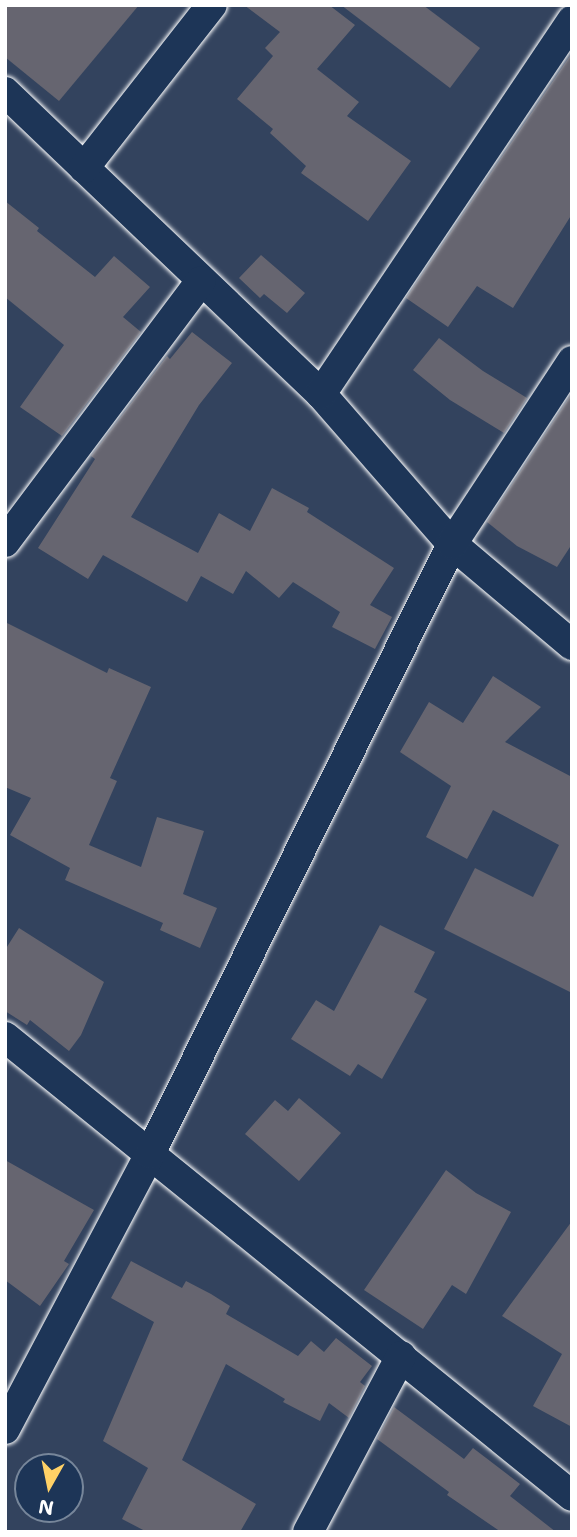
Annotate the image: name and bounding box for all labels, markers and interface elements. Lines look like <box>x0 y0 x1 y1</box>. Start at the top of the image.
north arrow <box>14 1453 84 1523</box>
text: N <box>37 1494 55 1521</box>

